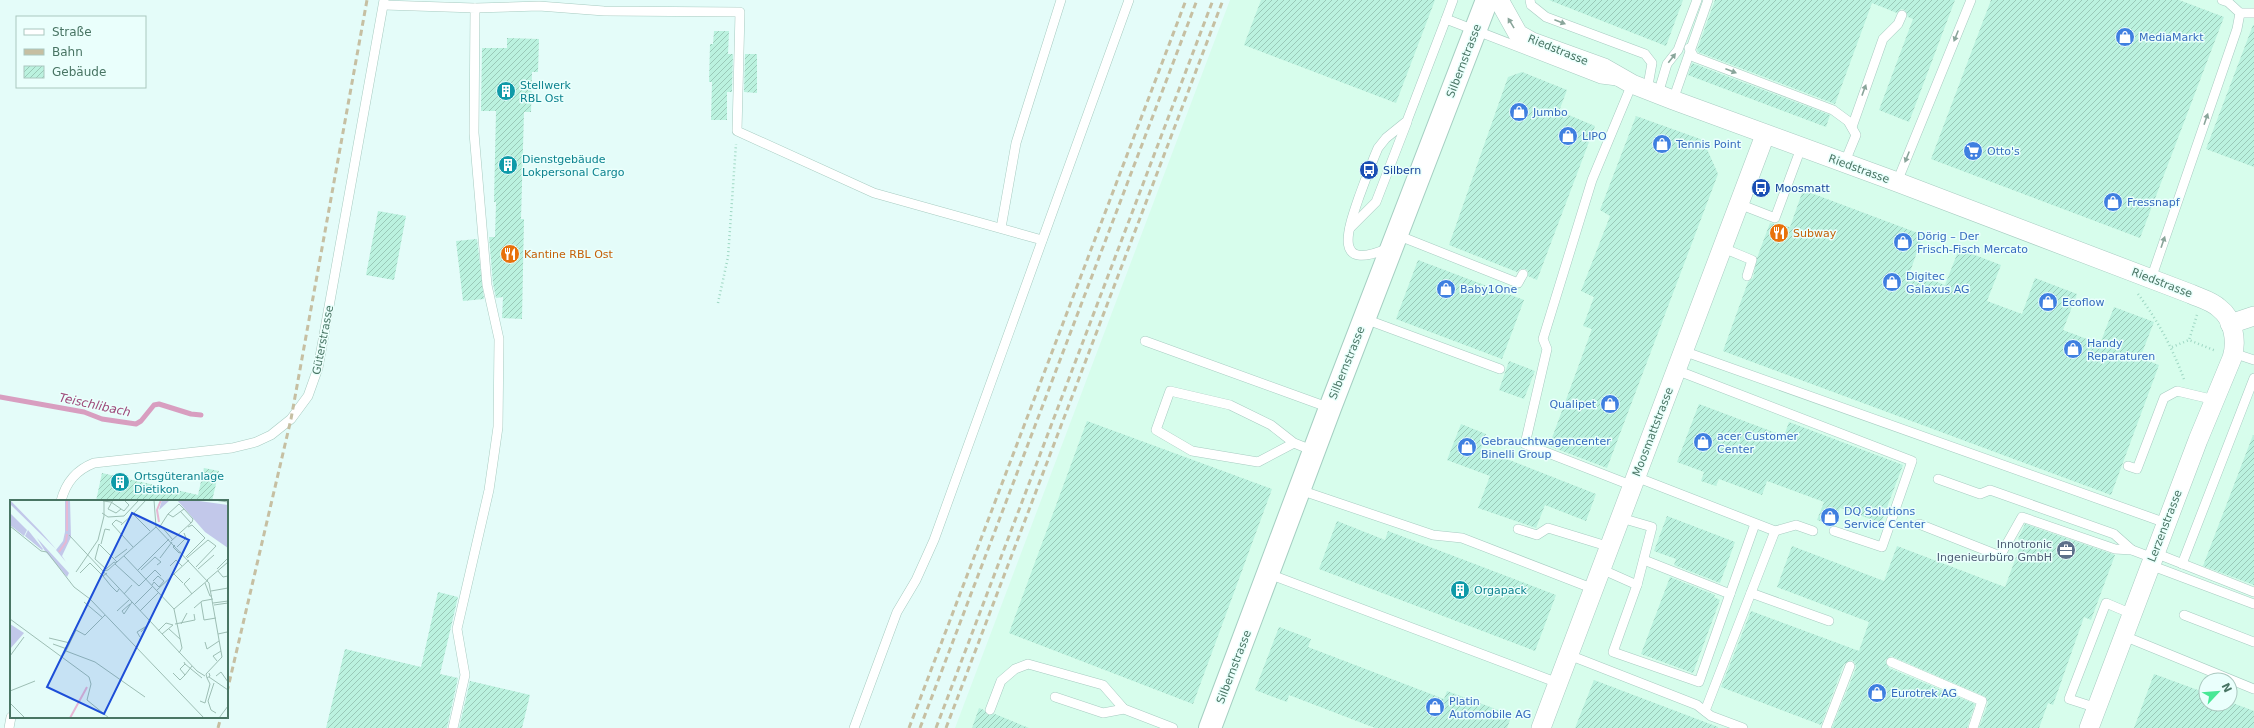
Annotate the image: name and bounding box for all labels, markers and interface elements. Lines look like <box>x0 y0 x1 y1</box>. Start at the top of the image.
legend <box>16 16 146 88</box>
one-way arrow <box>1508 17 1515 29</box>
one-way arrow <box>1554 19 1566 25</box>
street label: Silbernstrasse <box>1444 22 1484 100</box>
text: Straße <box>52 25 92 39</box>
shop icon: MediaMarkt <box>2114 26 2136 48</box>
one-way arrow <box>1952 31 1958 43</box>
place label: MediaMarkt <box>2139 31 2204 44</box>
street label: Riedstrasse <box>1526 32 1590 68</box>
text: Bahn <box>52 45 83 59</box>
one-way arrow <box>1667 53 1676 64</box>
text: Gebäude <box>52 65 106 79</box>
one-way arrow <box>1725 68 1737 74</box>
place label: Stellwerk RBL Ost <box>520 79 571 105</box>
building icon: Stellwerk RBL Ost <box>495 80 517 102</box>
one-way arrow <box>1862 84 1868 96</box>
shop icon: Jumbo <box>1508 101 1530 123</box>
place label: Jumbo <box>1532 106 1568 119</box>
one-way arrow <box>2203 113 2209 125</box>
shop icon: LIPO <box>1557 125 1579 147</box>
place label: LIPO <box>1582 130 1607 143</box>
shop icon: Tennis Point <box>1651 133 1673 155</box>
place label: Tennis Point <box>1675 138 1742 151</box>
supermarket icon: Otto's <box>1962 140 1984 162</box>
place label: Otto's <box>1987 145 2020 158</box>
one-way arrow <box>1904 151 1910 162</box>
street label: Riedstrasse <box>1827 152 1891 186</box>
place label: Dienstgebäude Lokpersonal Cargo <box>522 153 625 179</box>
building icon: Dienstgebäude Lokpersonal Cargo <box>497 154 519 176</box>
bus stop icon: Silbern <box>1358 159 1380 181</box>
place label: Silbern <box>1383 164 1421 177</box>
bus stop icon: Moosmatt <box>1750 177 1772 199</box>
place label: Moosmatt <box>1775 182 1830 195</box>
shop icon: Fressnapf <box>2102 191 2124 213</box>
place label: Fressnapf <box>2127 196 2181 209</box>
restaurant icon: Subway <box>1768 222 1790 244</box>
place label: Subway <box>1793 227 1837 240</box>
place label: Dörig – Der Frisch-Fisch Mercato <box>1917 230 2028 256</box>
shop icon: Dörig – Der Frisch-Fisch Mercato <box>1892 231 1914 253</box>
one-way arrow <box>2161 235 2167 247</box>
restaurant icon: Kantine RBL Ost <box>499 243 521 265</box>
place label: Kantine RBL Ost <box>524 248 614 261</box>
street label: Riedstrasse <box>2130 265 2194 301</box>
place label: Digitec Galaxus AG <box>1906 270 1970 296</box>
shop icon: Digitec Galaxus AG <box>1881 271 1903 293</box>
shop icon: Baby1One <box>1435 278 1457 300</box>
place label: Baby1One <box>1460 283 1517 296</box>
shop icon: Ecoflow <box>2037 291 2059 313</box>
place label: Ecoflow <box>2062 296 2104 309</box>
street label: Güterstrasse <box>310 304 336 376</box>
street label: Silbernstrasse <box>1326 324 1368 401</box>
place label: Handy Reparaturen <box>2087 337 2155 363</box>
shop icon: Handy Reparaturen <box>2062 338 2084 360</box>
street label: Moosmattstrasse <box>1630 385 1676 478</box>
water label: Teischlibach <box>58 391 132 419</box>
shop icon: Qualipet <box>1599 393 1621 415</box>
place label: Qualipet <box>1549 398 1597 411</box>
place label: acer Customer Center <box>1717 430 1798 456</box>
shop icon: acer Customer Center <box>1692 431 1714 453</box>
place label: Gebrauchtwagencenter Binelli Group <box>1481 435 1611 461</box>
shop icon: Gebrauchtwagencenter Binelli Group <box>1456 436 1478 458</box>
place label: Ortsgüteranlage Dietikon <box>134 470 224 496</box>
building icon: Ortsgüteranlage Dietikon <box>109 471 131 493</box>
street label: Lerzenstrasse <box>2145 488 2185 564</box>
inset map <box>10 500 228 718</box>
place label: DQ Solutions Service Center <box>1844 505 1926 531</box>
shop icon: DQ Solutions Service Center <box>1819 506 1841 528</box>
place label: Innotronic Ingenieurbüro GmbH <box>1937 538 2052 564</box>
office icon: Innotronic Ingenieurbüro GmbH <box>2055 539 2077 561</box>
building icon: Orgapack <box>1449 579 1471 601</box>
place label: Orgapack <box>1474 584 1527 597</box>
street label: Silbernstrasse <box>1214 628 1254 706</box>
north arrow <box>2198 672 2238 712</box>
text: N <box>2219 681 2234 695</box>
shop icon: Eurotrek AG <box>1866 682 1888 704</box>
place label: Eurotrek AG <box>1891 687 1957 700</box>
place label: Platin Automobile AG <box>1449 695 1531 721</box>
shop icon: Platin Automobile AG <box>1424 696 1446 718</box>

